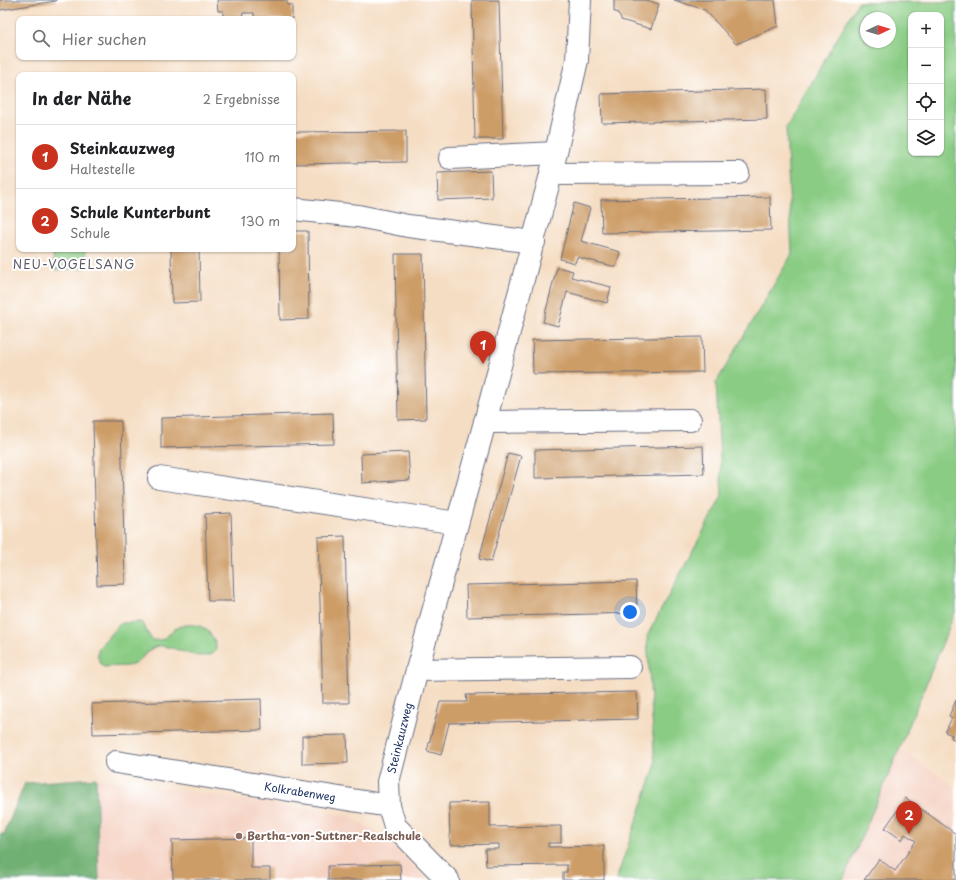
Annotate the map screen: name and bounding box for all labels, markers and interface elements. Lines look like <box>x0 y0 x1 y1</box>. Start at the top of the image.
north arrow <box>860 12 896 48</box>
map controls <box>908 12 944 156</box>
button: + <box>908 12 944 48</box>
search box <box>16 16 296 60</box>
icon: search <box>30 27 52 49</box>
text: Hier suchen <box>62 27 147 50</box>
button: − <box>908 48 944 84</box>
button: locate <box>908 84 944 120</box>
text: In der Nähe <box>32 85 131 111</box>
text: 2 Ergebnisse <box>203 89 280 108</box>
button: layers <box>908 120 944 156</box>
text: Steinkauzweg <box>70 136 175 159</box>
text: 1 <box>42 147 48 166</box>
text: 110 m <box>245 147 280 166</box>
text: Haltestelle <box>70 159 135 178</box>
text: Schule Kunterbunt <box>70 200 211 223</box>
text: 2 <box>40 211 50 230</box>
text: 130 m <box>241 211 280 230</box>
text: Schule <box>70 223 110 242</box>
district label: NEU-VOGELSANG <box>13 255 135 273</box>
pin: 1 <box>470 331 496 364</box>
your location <box>620 602 640 622</box>
street label: Steinkauzweg <box>382 700 417 775</box>
street label: Kolkrabenweg <box>263 777 337 806</box>
pin: 2 <box>896 801 922 834</box>
place label: Bertha-von-Suttner-Realschule <box>247 827 421 844</box>
marker: Bertha-von-Suttner-Realschule <box>234 831 244 841</box>

